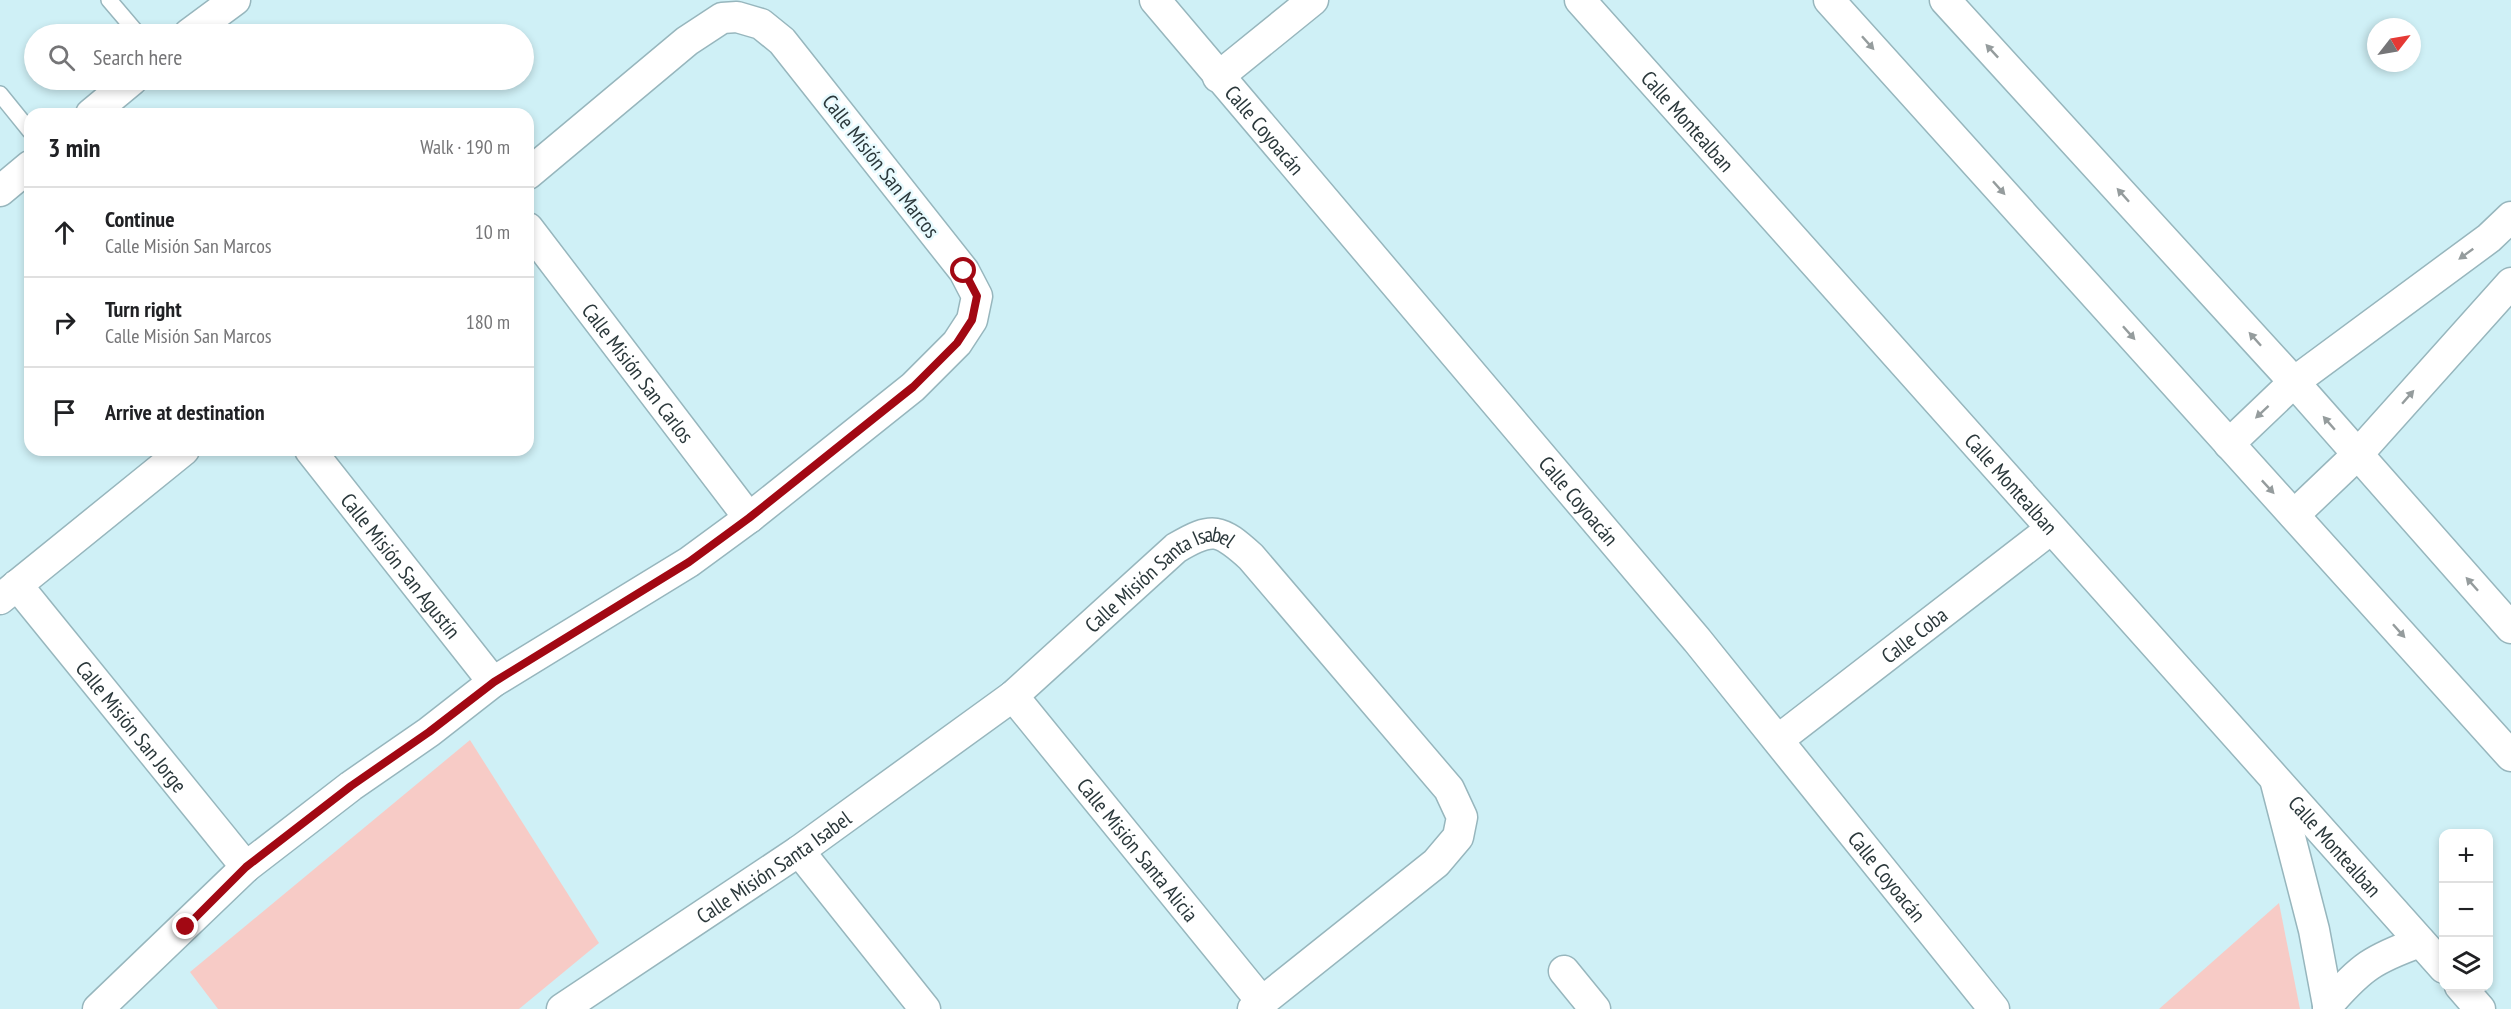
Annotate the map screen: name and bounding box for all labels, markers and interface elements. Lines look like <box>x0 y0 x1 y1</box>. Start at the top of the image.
north arrow <box>2367 18 2421 72</box>
search box <box>24 24 534 90</box>
one-way arrow <box>1861 36 1875 51</box>
icon: search <box>45 41 78 74</box>
text: Search here <box>93 43 182 71</box>
one-way arrow <box>1985 44 1999 59</box>
street label: Calle Montealban <box>1636 65 1740 177</box>
street label: Calle Coyoacán <box>1219 79 1310 180</box>
street label: Calle Misión San Marcos <box>817 89 945 243</box>
text: 3 min <box>48 131 101 164</box>
text: Walk · 190 m <box>420 134 510 160</box>
one-way arrow <box>1992 181 2006 196</box>
one-way arrow <box>2117 188 2130 203</box>
text: Continue <box>105 205 175 233</box>
icon: ahead <box>48 216 81 249</box>
text: 10 m <box>475 219 510 245</box>
text: Calle Misión San Marcos <box>105 233 272 259</box>
one-way arrow <box>2459 248 2474 260</box>
route start <box>950 257 976 283</box>
text: Turn right <box>105 295 182 323</box>
street label: Calle Misión San Carlos <box>576 297 700 448</box>
icon: right <box>48 306 81 339</box>
text: 180 m <box>466 309 510 335</box>
text: Calle Misión San Marcos <box>105 323 272 349</box>
one-way arrow <box>2122 325 2135 340</box>
one-way arrow <box>2248 332 2262 347</box>
one-way arrow <box>2401 390 2414 405</box>
icon: arrive <box>48 396 81 429</box>
text: Arrive at destination <box>105 398 265 426</box>
one-way arrow <box>2255 405 2270 419</box>
one-way arrow <box>2322 415 2336 430</box>
street label: Calle Montealban <box>1959 427 2064 540</box>
street label: Calle Coyoacán <box>1533 450 1625 551</box>
one-way arrow <box>2261 479 2275 494</box>
street label: Calle Misión San Agustín <box>335 487 467 644</box>
street label: Calle Misión Santa Isabel <box>1079 520 1241 638</box>
one-way arrow <box>2466 577 2479 592</box>
street label: Calle Coba <box>1876 601 1953 669</box>
one-way arrow <box>2392 624 2406 639</box>
street label: Calle Misión San Jorge <box>70 655 193 798</box>
street label: Calle Misión Santa Alicia <box>1071 772 1205 927</box>
street label: Calle Montealban <box>2283 790 2387 902</box>
street label: Calle Misión Santa Isabel <box>691 804 856 929</box>
street label: Calle Coyoacán <box>1842 825 1932 927</box>
map controls <box>2439 829 2493 991</box>
button: + <box>2439 829 2493 883</box>
button: − <box>2439 883 2493 937</box>
route end <box>172 913 198 939</box>
button: layers <box>2439 937 2493 991</box>

